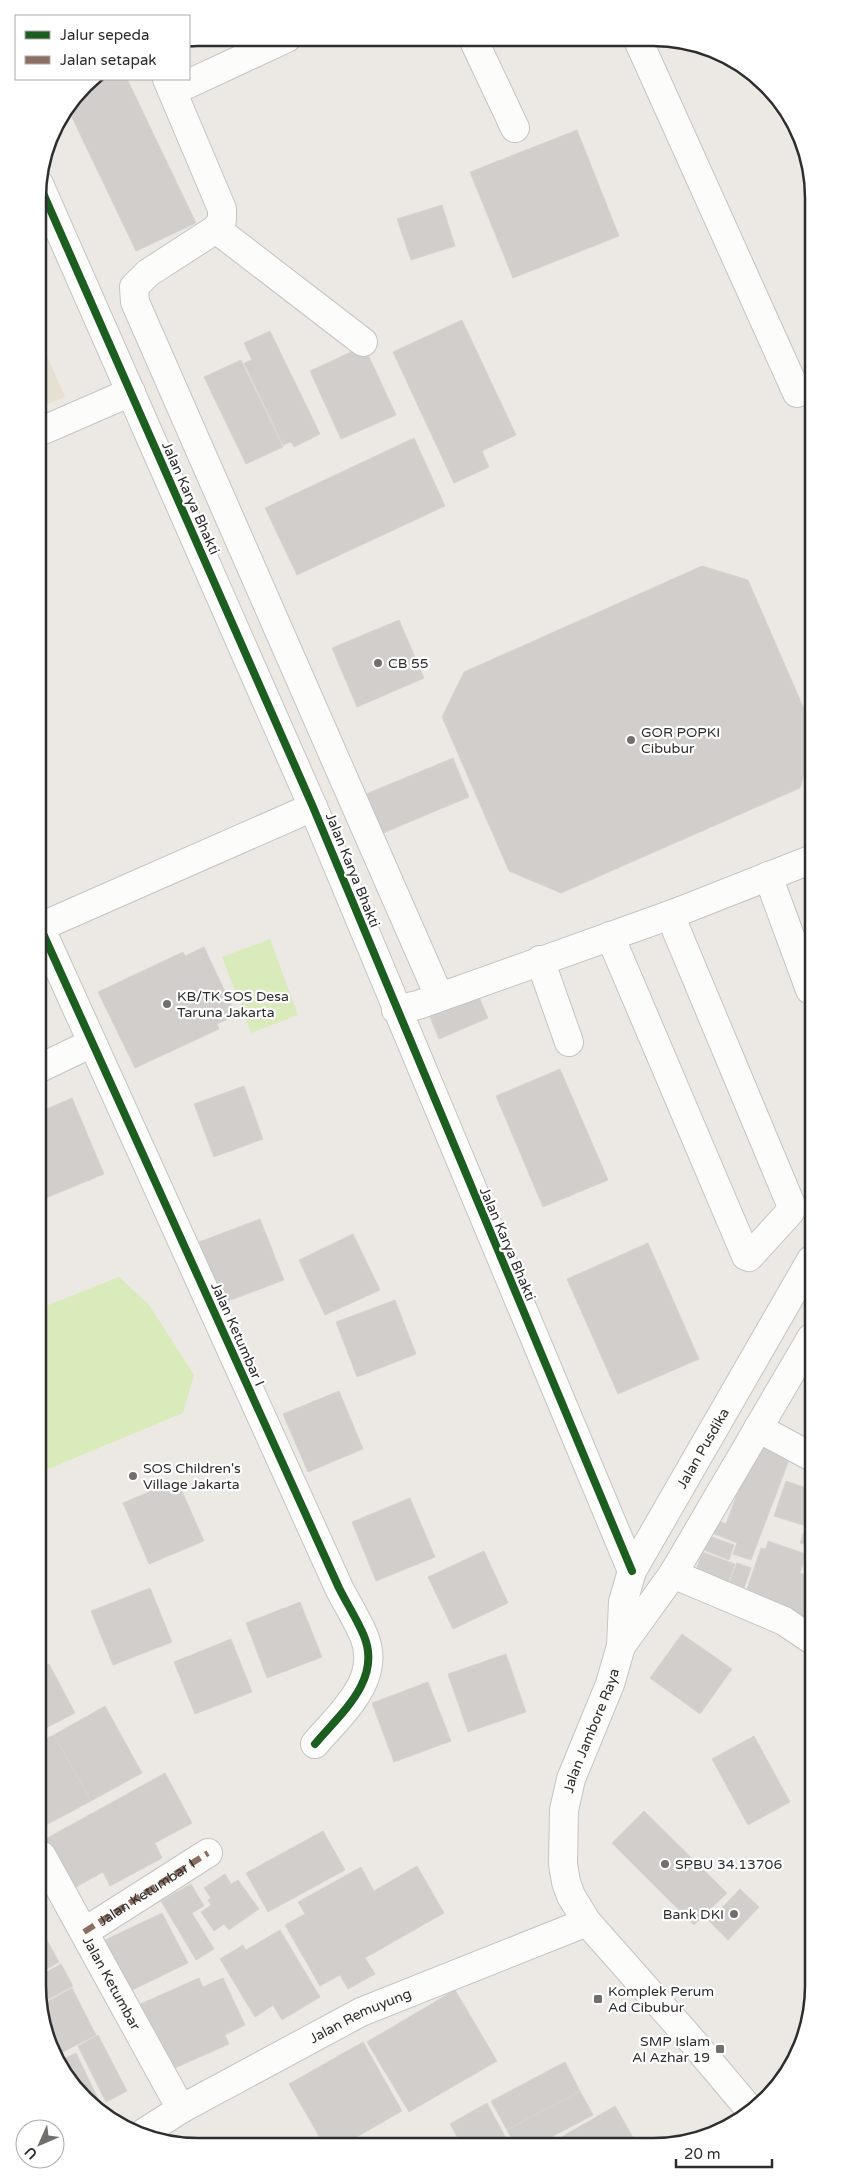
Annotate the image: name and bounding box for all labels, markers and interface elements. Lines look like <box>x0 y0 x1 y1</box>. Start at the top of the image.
legend <box>15 15 190 80</box>
text: Jalur sepeda <box>60 26 149 44</box>
text: Jalan setapak <box>60 51 157 69</box>
street label: Jalan Karya Bhakti <box>158 439 223 557</box>
place label: CB 55 <box>388 655 429 672</box>
marker: CB 55 <box>372 657 384 669</box>
place label: GOR POPKI Cibubur <box>641 724 720 757</box>
marker: GOR POPKI Cibubur <box>625 734 637 746</box>
street label: Jalan Karya Bhakti <box>322 810 383 930</box>
place label: KB/TK SOS Desa Taruna Jakarta <box>177 988 289 1021</box>
marker: KB/TK SOS Desa Taruna Jakarta <box>161 998 173 1010</box>
street label: Jalan Karya Bhakti <box>476 1185 539 1304</box>
street label: Jalan Ketumbar I <box>207 1280 268 1389</box>
street label: Jalan Pusdika <box>673 1405 733 1492</box>
place label: SOS Children's Village Jakarta <box>143 1460 241 1493</box>
marker: SOS Children's Village Jakarta <box>127 1470 139 1482</box>
street label: Jalan Jambore Raya <box>560 1667 623 1794</box>
street label: Jalan Ketumbar I <box>95 1855 198 1930</box>
place label: SPBU 34.13706 <box>675 1856 782 1873</box>
marker: SPBU 34.13706 <box>659 1858 671 1870</box>
place label: Bank DKI <box>663 1906 724 1923</box>
marker: Bank DKI <box>728 1908 740 1920</box>
street label: Jalan Ketumbar <box>79 1934 144 2034</box>
place label: Komplek Perum Ad Cibubur <box>608 1983 714 2016</box>
street label: Jalan Remuyung <box>307 1985 414 2047</box>
marker: Komplek Perum Ad Cibubur <box>592 1993 604 2005</box>
place label: SMP Islam Al Azhar 19 <box>632 2033 710 2066</box>
marker: SMP Islam Al Azhar 19 <box>714 2043 726 2055</box>
north arrow <box>15 2119 65 2169</box>
scale bar <box>676 2136 772 2168</box>
text: U <box>21 2143 41 2163</box>
text: 20 m <box>684 2145 721 2163</box>

